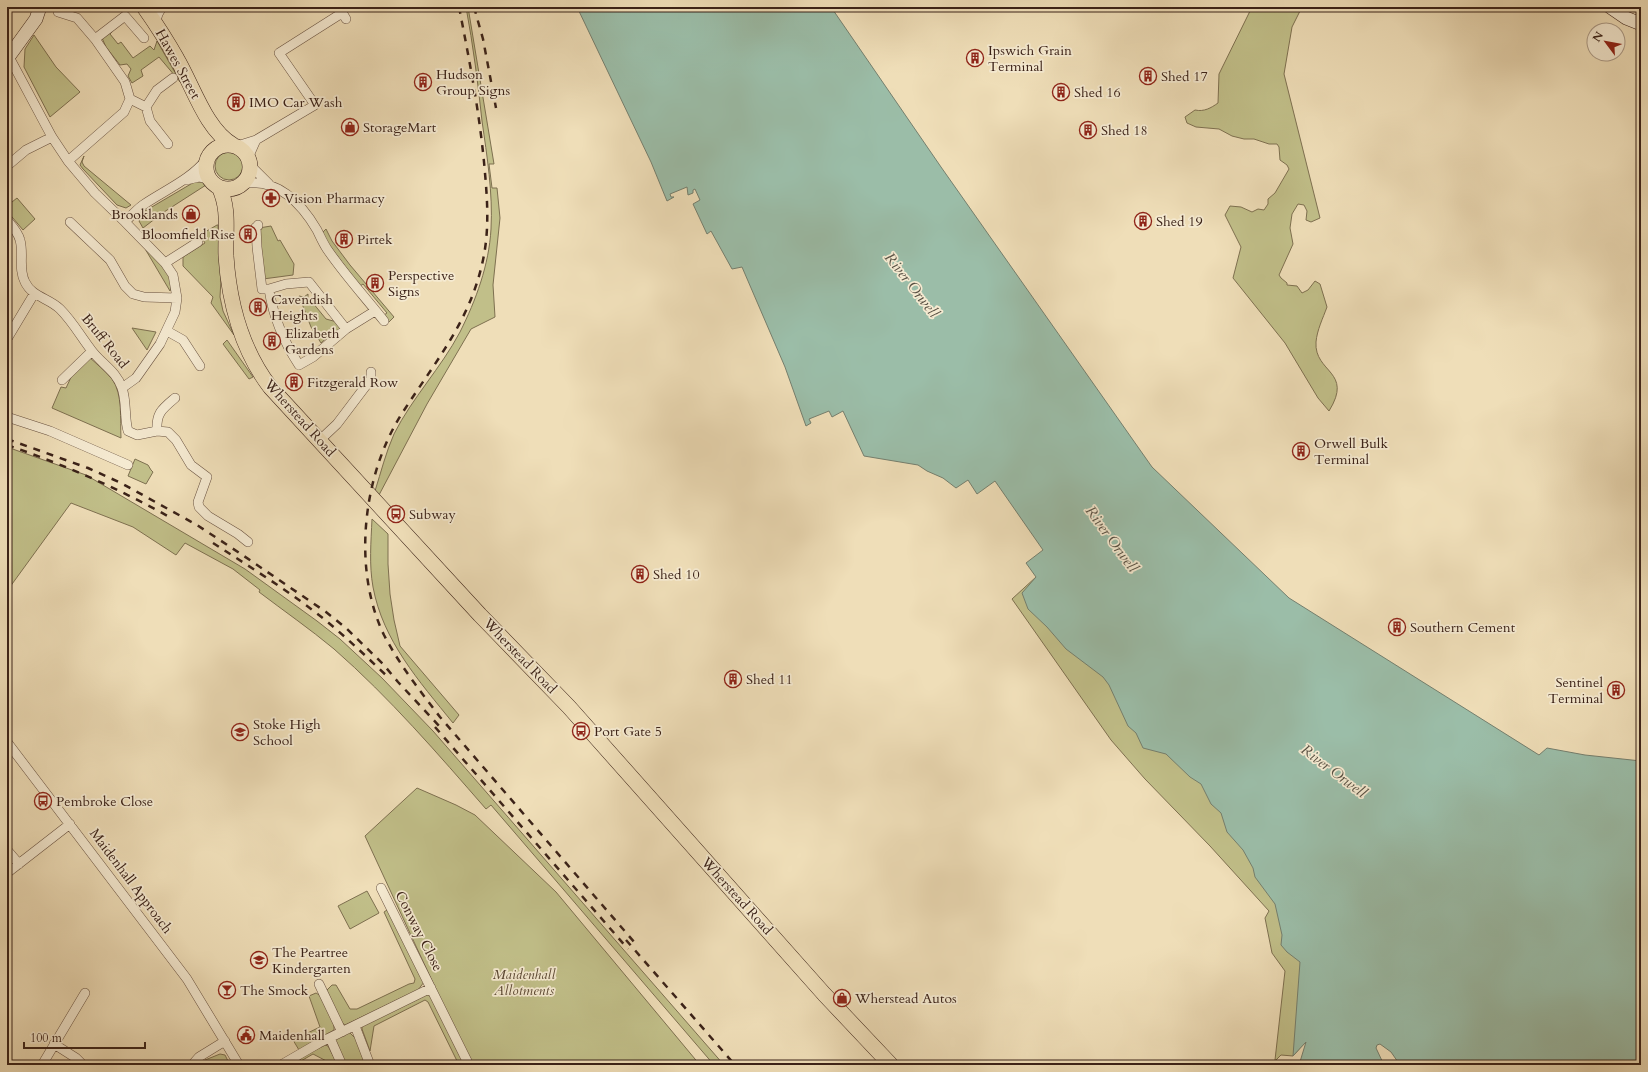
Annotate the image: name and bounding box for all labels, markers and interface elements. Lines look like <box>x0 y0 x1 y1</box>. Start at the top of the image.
north arrow <box>1586 22 1626 62</box>
street label: Hawes Street <box>151 26 205 103</box>
text: N <box>1589 29 1607 45</box>
place label: Ipswich Grain Terminal <box>988 41 1072 76</box>
building icon: Ipswich Grain Terminal <box>965 48 985 68</box>
place label: Hudson Group Signs <box>436 65 510 100</box>
building icon: Shed 17 <box>1138 66 1158 86</box>
place label: Shed 17 <box>1161 67 1208 86</box>
building icon: Hudson Group Signs <box>413 72 433 92</box>
building icon: Shed 16 <box>1051 82 1071 102</box>
place label: Shed 16 <box>1074 83 1121 102</box>
building icon: IMO Car Wash <box>226 92 246 112</box>
place label: IMO Car Wash <box>249 93 343 112</box>
shop icon: StorageMart <box>340 117 360 137</box>
place label: StorageMart <box>363 118 437 137</box>
building icon: Shed 18 <box>1078 120 1098 140</box>
place label: Shed 18 <box>1101 121 1148 140</box>
pharmacy icon: Vision Pharmacy <box>261 188 281 208</box>
place label: Vision Pharmacy <box>284 189 386 208</box>
shop icon: Brooklands <box>181 204 201 224</box>
place label: Brooklands <box>111 205 178 224</box>
building icon: Shed 19 <box>1133 211 1153 231</box>
place label: Shed 19 <box>1156 212 1203 231</box>
building icon: Bloomfield Rise <box>238 224 258 244</box>
place label: Bloomfield Rise <box>141 225 235 244</box>
building icon: Pirtek <box>334 229 354 249</box>
place label: Pirtek <box>357 230 393 249</box>
water label: River Orwell <box>880 248 944 323</box>
place label: Perspective Signs <box>388 266 454 301</box>
building icon: Perspective Signs <box>365 273 385 293</box>
place label: Cavendish Heights <box>271 290 333 325</box>
building icon: Cavendish Heights <box>248 297 268 317</box>
street label: Bruff Road <box>77 310 133 373</box>
place label: Elizabeth Gardens <box>285 324 340 359</box>
building icon: Elizabeth Gardens <box>262 331 282 351</box>
building icon: Fitzgerald Row <box>284 372 304 392</box>
place label: Fitzgerald Row <box>307 373 399 392</box>
street label: Wherstead Road <box>259 374 340 461</box>
place label: Orwell Bulk Terminal <box>1314 434 1388 469</box>
building icon: Orwell Bulk Terminal <box>1291 441 1311 461</box>
water label: River Orwell <box>1081 502 1143 577</box>
bus stop icon: Subway <box>386 504 406 524</box>
place label: Subway <box>409 505 456 524</box>
building icon: Shed 10 <box>630 564 650 584</box>
place label: Shed 10 <box>653 565 700 584</box>
street label: Wherstead Road <box>478 613 561 698</box>
building icon: Southern Cement <box>1387 617 1407 637</box>
place label: Southern Cement <box>1410 618 1516 637</box>
building icon: Shed 11 <box>723 669 743 689</box>
place label: Shed 11 <box>746 670 793 689</box>
place label: Sentinel Terminal <box>1548 673 1603 708</box>
building icon: Sentinel Terminal <box>1606 680 1626 700</box>
place label: Stoke High School <box>253 715 321 750</box>
bus stop icon: Port Gate 5 <box>571 721 591 741</box>
school or university icon: Stoke High School <box>230 722 250 742</box>
place label: Port Gate 5 <box>594 722 662 741</box>
water label: River Orwell <box>1297 740 1372 803</box>
bus stop icon: Pembroke Close <box>33 791 53 811</box>
place label: Pembroke Close <box>56 792 153 811</box>
street label: Maidenhall Approach <box>85 824 177 938</box>
street label: Wherstead Road <box>696 852 777 939</box>
street label: Conway Close <box>391 888 447 974</box>
place label: The Peartree Kindergarten <box>272 943 351 978</box>
school or university icon: The Peartree Kindergarten <box>249 950 269 970</box>
park label: Maidenhall Allotments <box>493 965 556 1000</box>
bar icon: The Smock <box>217 980 237 1000</box>
place label: The Smock <box>240 981 309 1000</box>
shop icon: Wherstead Autos <box>832 988 852 1008</box>
place label: Wherstead Autos <box>854 989 957 1008</box>
scale bar <box>24 1024 145 1050</box>
public building icon: Maidenhall <box>236 1025 256 1045</box>
place label: Maidenhall <box>259 1026 325 1045</box>
text: 100 m <box>30 1030 63 1046</box>

